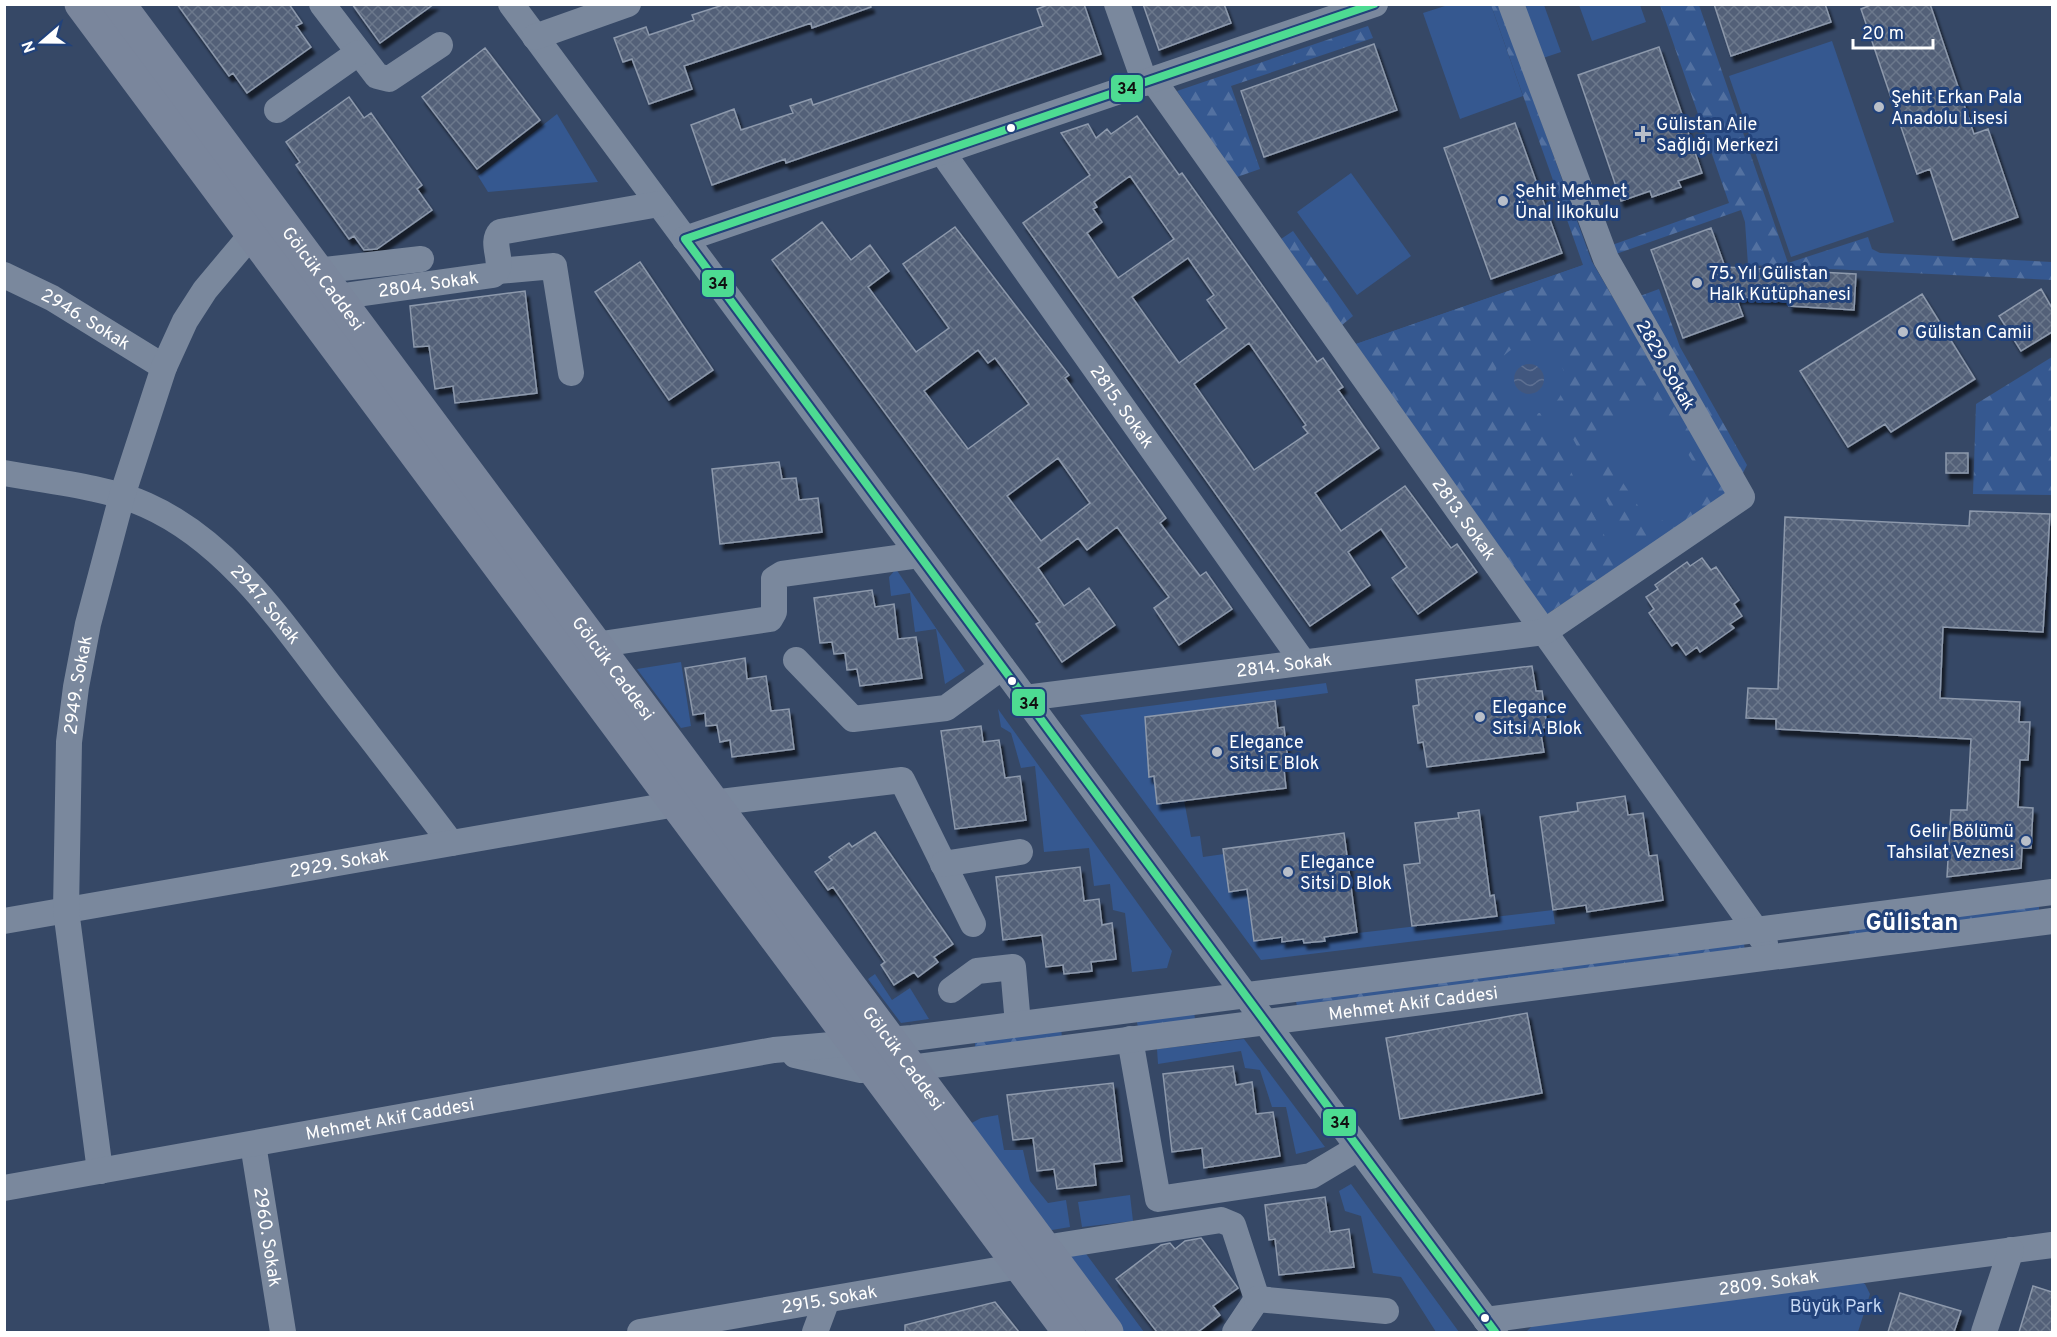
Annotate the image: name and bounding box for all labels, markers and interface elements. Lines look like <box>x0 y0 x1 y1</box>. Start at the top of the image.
north arrow <box>12 12 72 72</box>
scale bar <box>1853 12 1932 50</box>
text: 20 m <box>1862 23 1904 46</box>
text: N <box>18 38 41 55</box>
line badge: 34 <box>1110 74 1144 103</box>
text: 34 <box>1117 80 1137 100</box>
place label: Şehit Erkan Pala Anadolu Lisesi <box>1891 87 2022 131</box>
marker: Şehit Erkan Pala Anadolu Lisesi <box>1872 100 1886 114</box>
place label: Gülistan Aile Sağlığı Merkezi <box>1656 114 1779 158</box>
unlabelled marker <box>1005 122 1017 134</box>
marker: Gülistan Aile Sağlığı Merkezi <box>1634 125 1652 143</box>
place label: Şehit Mehmet Ünal İlkokulu <box>1515 181 1627 225</box>
marker: Şehit Mehmet Ünal İlkokulu <box>1496 194 1510 208</box>
street label: Gölcük Caddesi <box>276 223 368 336</box>
place label: 75. Yıl Gülistan Halk Kütüphanesi <box>1709 263 1851 307</box>
street label: 2804. Sokak <box>376 267 480 304</box>
line badge: 34 <box>701 269 735 298</box>
text: 34 <box>708 275 728 295</box>
marker: 75. Yıl Gülistan Halk Kütüphanesi <box>1690 276 1704 290</box>
street label: 2946. Sokak <box>37 284 134 356</box>
street label: 2829. Sokak <box>1630 317 1700 415</box>
place label: Gülistan Camii <box>1915 322 2032 345</box>
marker: Gülistan Camii <box>1896 325 1910 339</box>
street label: 2815. Sokak <box>1084 361 1158 454</box>
street label: 2813. Sokak <box>1426 474 1500 566</box>
street label: 2947. Sokak <box>224 561 305 650</box>
street label: Gölcük Caddesi <box>566 613 658 726</box>
street label: 2949. Sokak <box>60 634 99 736</box>
street label: 2814. Sokak <box>1235 649 1333 684</box>
unlabelled marker <box>1006 675 1018 687</box>
line badge: 34 <box>1011 688 1046 717</box>
text: 34 <box>1019 695 1039 715</box>
place label: Elegance Sitsi A Blok <box>1492 697 1582 741</box>
marker: Elegance Sitsi A Blok <box>1473 710 1487 724</box>
place label: Elegance Sitsi E Blok <box>1229 732 1319 776</box>
marker: Elegance Sitsi E Blok <box>1210 745 1224 759</box>
place label: Gelir Bölümü Tahsilat Veznesi <box>1886 821 2014 865</box>
marker: Gelir Bölümü Tahsilat Veznesi <box>2019 834 2033 848</box>
street label: 2929. Sokak <box>288 844 391 884</box>
place label: Elegance Sitsi D Blok <box>1300 852 1392 896</box>
marker: Elegance Sitsi D Blok <box>1281 865 1295 879</box>
district label: Gülistan <box>1866 909 1958 939</box>
street label: Mehmet Akif Caddesi <box>1327 982 1499 1027</box>
street label: Gölcük Caddesi <box>856 1002 948 1116</box>
street label: Mehmet Akif Caddesi <box>304 1094 476 1147</box>
line badge: 34 <box>1322 1108 1357 1137</box>
text: 34 <box>1330 1114 1350 1134</box>
street label: 2960. Sokak <box>247 1185 286 1289</box>
street label: 2809. Sokak <box>1717 1266 1820 1302</box>
street label: 2915. Sokak <box>780 1281 879 1320</box>
park label: Büyük Park <box>1790 1296 1882 1319</box>
unlabelled marker <box>1479 1312 1491 1324</box>

